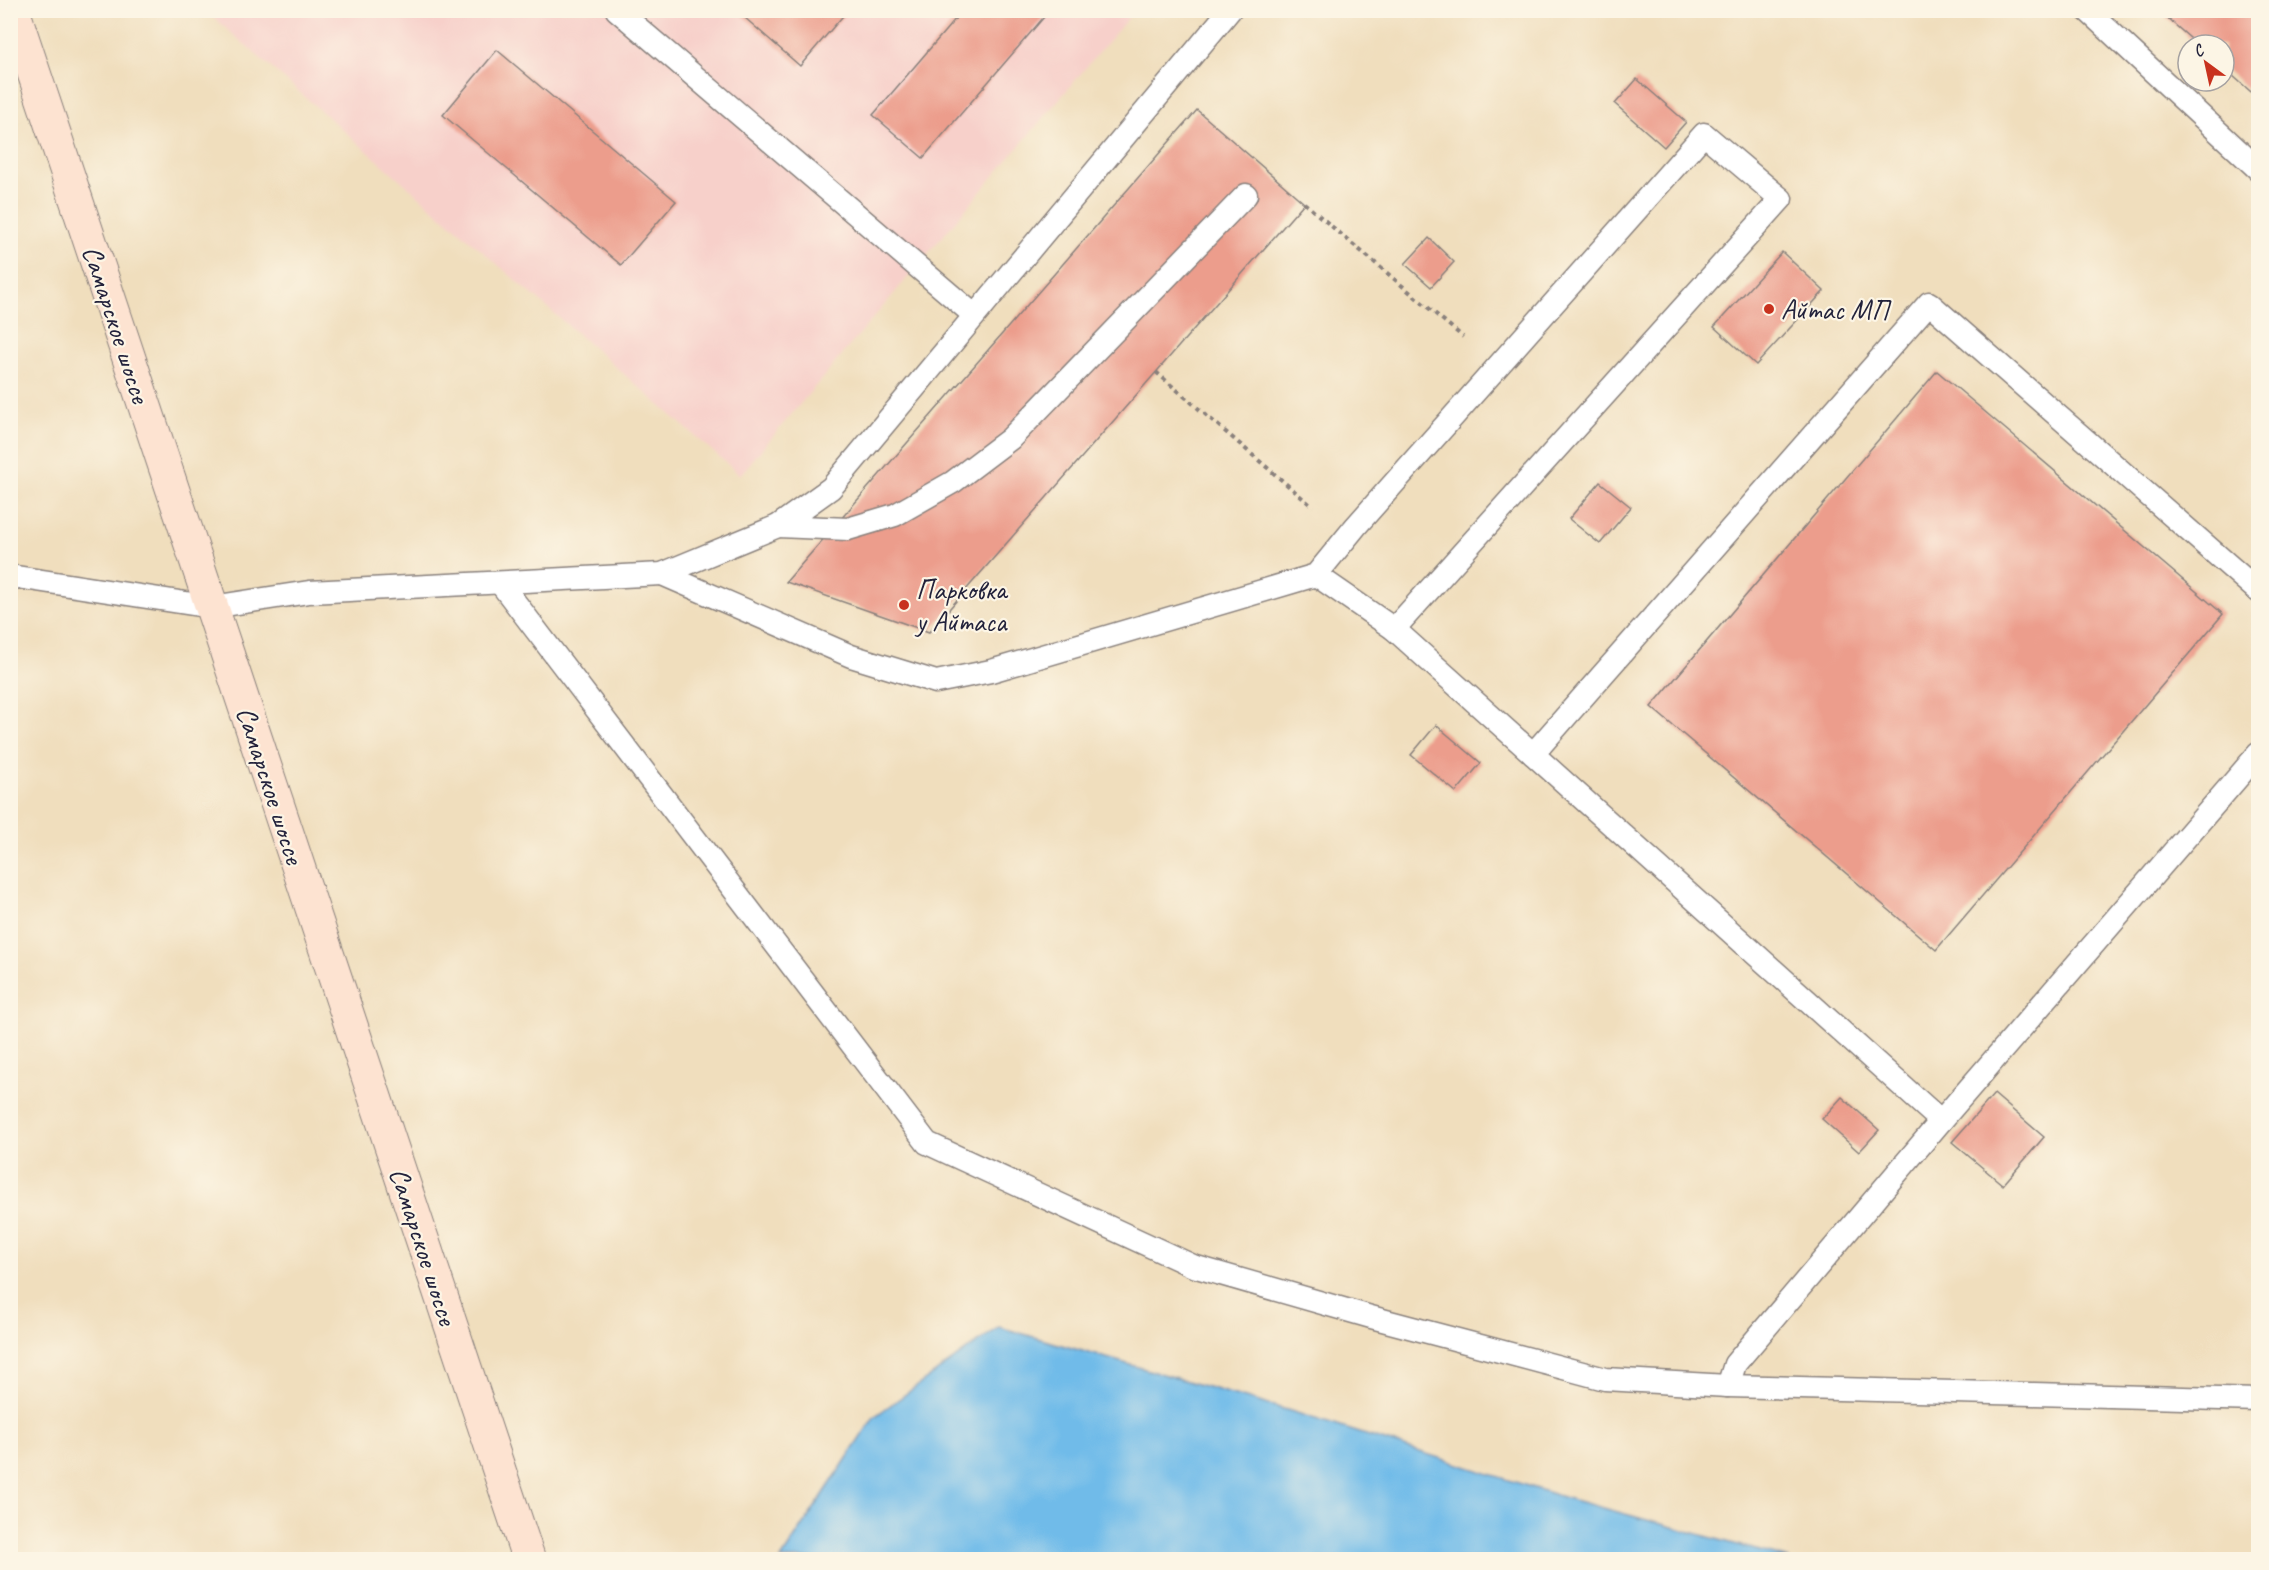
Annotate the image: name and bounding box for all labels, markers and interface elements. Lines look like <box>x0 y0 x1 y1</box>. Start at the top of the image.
north arrow <box>2176 33 2236 93</box>
text: С <box>2190 40 2209 62</box>
street label: Самарское шоссе <box>75 241 159 409</box>
place label: Айтас МП <box>1781 292 1892 327</box>
marker: Айтас МП <box>1762 302 1776 316</box>
place label: Парковка у Айтаса <box>914 572 1009 639</box>
marker: Парковка у Айтаса <box>897 598 911 612</box>
street label: Самарское шоссе <box>229 702 313 870</box>
street label: Самарское шоссе <box>382 1163 466 1331</box>

